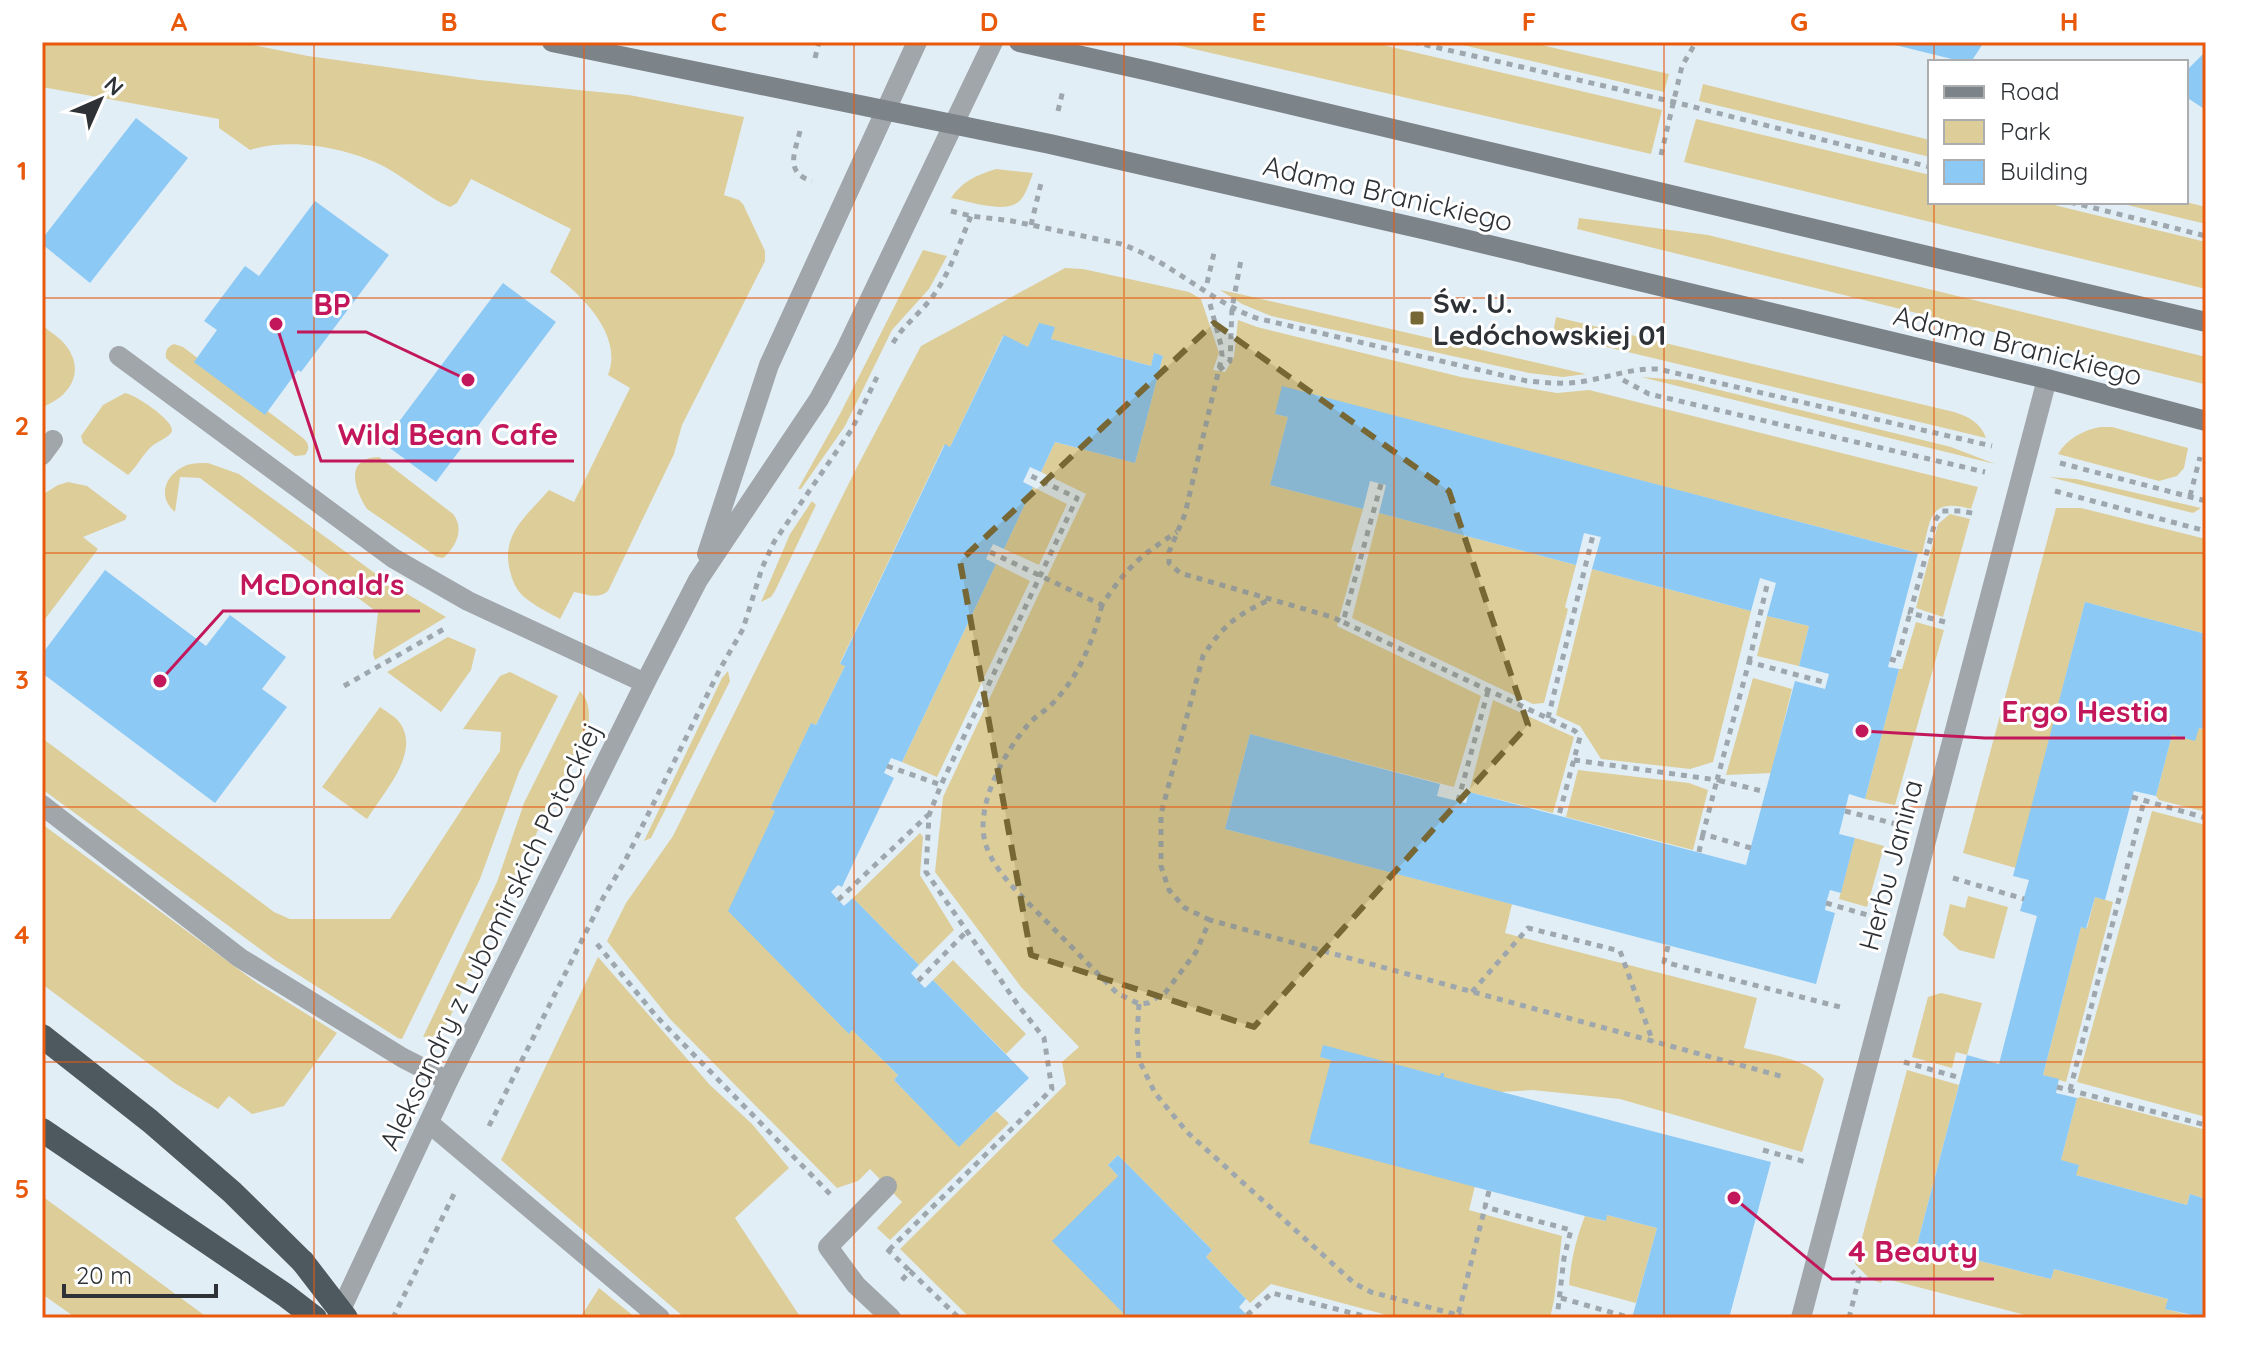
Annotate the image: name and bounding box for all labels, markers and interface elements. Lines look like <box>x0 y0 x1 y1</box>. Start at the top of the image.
text: A <box>171 5 188 38</box>
text: B <box>440 5 458 38</box>
text: C <box>711 5 727 38</box>
text: D <box>980 5 998 38</box>
text: E <box>1252 5 1266 38</box>
text: F <box>1522 5 1536 38</box>
text: G <box>1790 5 1808 38</box>
text: H <box>2060 5 2078 38</box>
north arrow <box>60 60 140 140</box>
legend <box>1928 60 2188 204</box>
text: N <box>99 70 130 101</box>
text: Road <box>2000 76 2060 106</box>
text: Park <box>2000 116 2051 146</box>
street label: Adama Branickiego <box>1260 147 1516 239</box>
text: 1 <box>17 154 27 187</box>
text: Building <box>2000 156 2088 186</box>
callout: BP <box>297 278 366 332</box>
text: BP <box>313 285 351 323</box>
place label: Św. U. Ledóchowskiej 01 <box>1433 285 1666 352</box>
street label: Adama Branickiego <box>1890 297 2146 393</box>
marker: Św. U. Ledóchowskiej 01 <box>1408 309 1426 327</box>
callout: Wild Bean Cafe <box>321 407 574 461</box>
text: 2 <box>15 409 29 442</box>
text: Wild Bean Cafe <box>338 415 558 453</box>
callout: McDonald's <box>223 557 420 611</box>
text: McDonald's <box>240 565 404 603</box>
text: 3 <box>15 663 29 696</box>
callout: Ergo Hestia <box>1985 684 2185 738</box>
text: Ergo Hestia <box>2001 692 2169 730</box>
street label: Aleksandry z Lubomirskich Potockiej <box>371 716 609 1156</box>
street label: Herbu Janina <box>1850 776 1930 954</box>
text: 4 <box>14 918 30 951</box>
text: 5 <box>15 1172 29 1205</box>
callout: 4 Beauty <box>1832 1225 1994 1279</box>
text: 4 Beauty <box>1848 1232 1978 1270</box>
scale bar <box>64 1248 216 1298</box>
text: 20 m <box>76 1260 132 1290</box>

